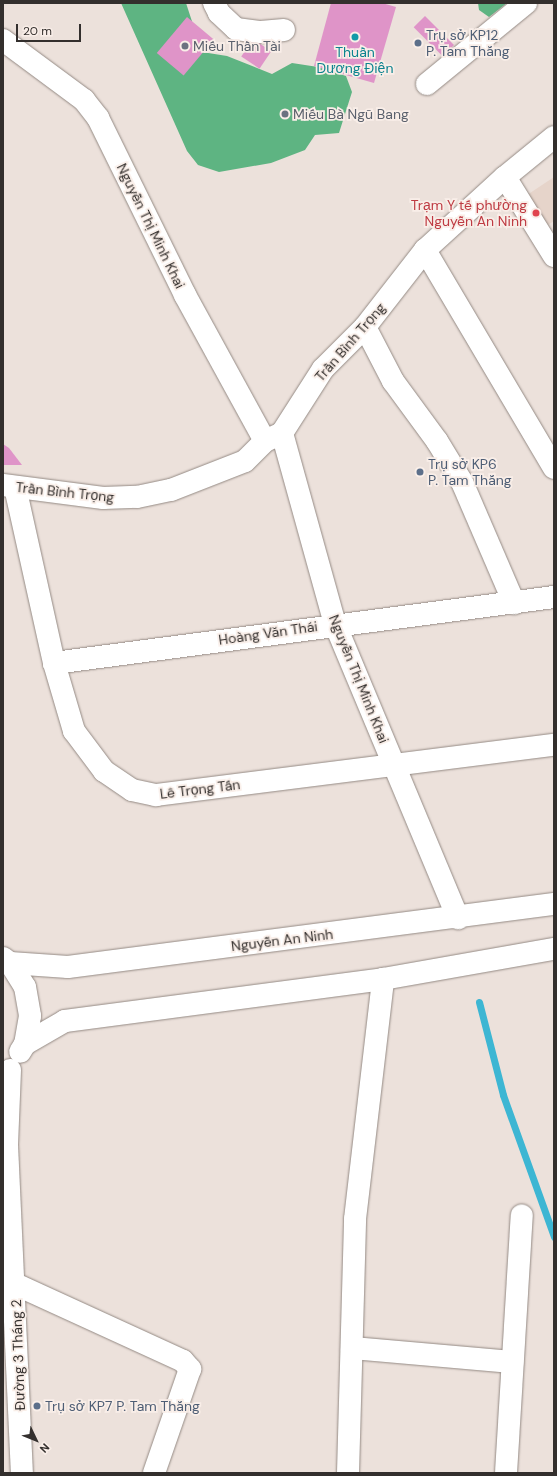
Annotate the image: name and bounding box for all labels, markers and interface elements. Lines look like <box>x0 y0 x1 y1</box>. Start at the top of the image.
scale bar <box>18 16 83 42</box>
text: 20 m <box>23 23 52 39</box>
place label: Trụ sở KP12 P. Tam Thắng <box>426 27 510 60</box>
marker: Thuần Dương Điện <box>350 32 360 42</box>
place label: Miếu Thần Tài <box>193 38 281 54</box>
marker: Trụ sở KP12 P. Tam Thắng <box>413 38 423 48</box>
marker: Miếu Thần Tài <box>180 41 190 51</box>
place label: Thuần Dương Điện <box>317 44 393 76</box>
place label: Miếu Bà Ngũ Bang <box>293 106 409 122</box>
marker: Miếu Bà Ngũ Bang <box>280 109 290 119</box>
street label: Nguyễn Thị Minh Khai <box>113 161 189 291</box>
place label: Trạm Y tế phường Nguyễn An Ninh <box>411 197 527 230</box>
marker: Trạm Y tế phường Nguyễn An Ninh <box>530 207 542 219</box>
street label: Trần Bình Trọng <box>311 299 389 385</box>
place label: Trụ sở KP6 P. Tam Thắng <box>428 456 512 488</box>
marker: Trụ sở KP6 P. Tam Thắng <box>415 467 425 477</box>
street label: Trần Bình Trọng <box>15 478 115 506</box>
street label: Nguyễn Thị Minh Khai <box>326 612 392 746</box>
street label: Hoàng Văn Thái <box>217 618 319 648</box>
street label: Lê Trọng Tấn <box>159 776 241 802</box>
street label: Nguyễn An Ninh <box>230 925 334 955</box>
street label: Đường 3 Tháng 2 <box>8 1299 28 1411</box>
place label: Trụ sở KP7 P. Tam Thắng <box>45 1398 200 1414</box>
marker: Trụ sở KP7 P. Tam Thắng <box>32 1401 42 1411</box>
north arrow <box>16 1420 56 1460</box>
text: N <box>37 1440 53 1456</box>

